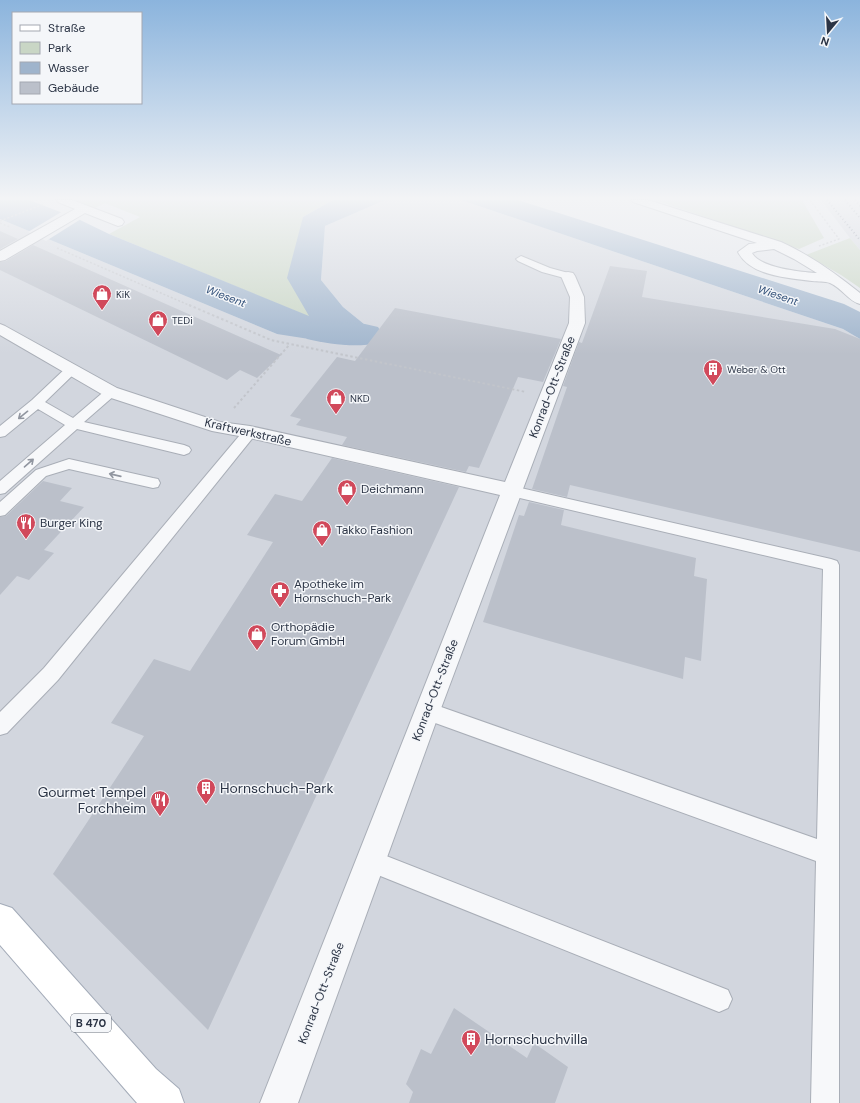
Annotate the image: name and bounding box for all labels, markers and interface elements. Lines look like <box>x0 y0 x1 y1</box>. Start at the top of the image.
legend <box>12 12 142 104</box>
north arrow <box>808 12 848 52</box>
text: Straße <box>48 20 85 36</box>
text: N <box>819 34 831 49</box>
text: Park <box>48 40 72 56</box>
text: Wasser <box>48 60 89 76</box>
text: Gebäude <box>48 80 99 96</box>
water label: Wiesent <box>204 282 249 310</box>
water label: Wiesent <box>756 282 801 309</box>
shop icon: KiK <box>91 283 113 311</box>
place label: KiK <box>116 288 130 301</box>
shop icon: TEDi <box>147 309 169 337</box>
place label: TEDi <box>172 314 193 327</box>
street label: Konrad-Ott-Straße <box>525 334 579 440</box>
building icon: Weber & Ott <box>702 358 724 386</box>
place label: Weber & Ott <box>727 363 786 376</box>
shop icon: NKD <box>325 387 347 415</box>
place label: NKD <box>350 392 370 405</box>
one-way arrow <box>17 410 28 419</box>
street label: Kraftwerkstraße <box>203 414 293 450</box>
one-way arrow <box>24 459 35 468</box>
one-way arrow <box>109 470 122 478</box>
shop icon: Deichmann <box>336 478 358 506</box>
place label: Deichmann <box>361 481 424 497</box>
restaurant icon: Burger King <box>15 512 37 540</box>
place label: Burger King <box>40 515 103 531</box>
shop icon: Takko Fashion <box>311 519 333 547</box>
place label: Takko Fashion <box>336 522 413 538</box>
place label: Apotheke im Hornschuch-Park <box>294 576 391 606</box>
pharmacy icon: Apotheke im Hornschuch-Park <box>269 580 291 608</box>
place label: Orthopädie Forum GmbH <box>271 619 345 649</box>
shop icon: Orthopädie Forum GmbH <box>246 623 268 651</box>
street label: Konrad-Ott-Straße <box>408 637 462 743</box>
building icon: Hornschuch-Park <box>195 777 217 805</box>
place label: Hornschuch-Park <box>220 779 333 797</box>
place label: Gourmet Tempel Forchheim <box>38 783 146 817</box>
restaurant icon: Gourmet Tempel Forchheim <box>149 789 171 817</box>
street label: Konrad-Ott-Straße <box>294 940 348 1046</box>
road number: B 470 <box>71 1014 111 1032</box>
building icon: Hornschuchvilla <box>460 1028 482 1056</box>
place label: Hornschuchvilla <box>485 1030 588 1048</box>

